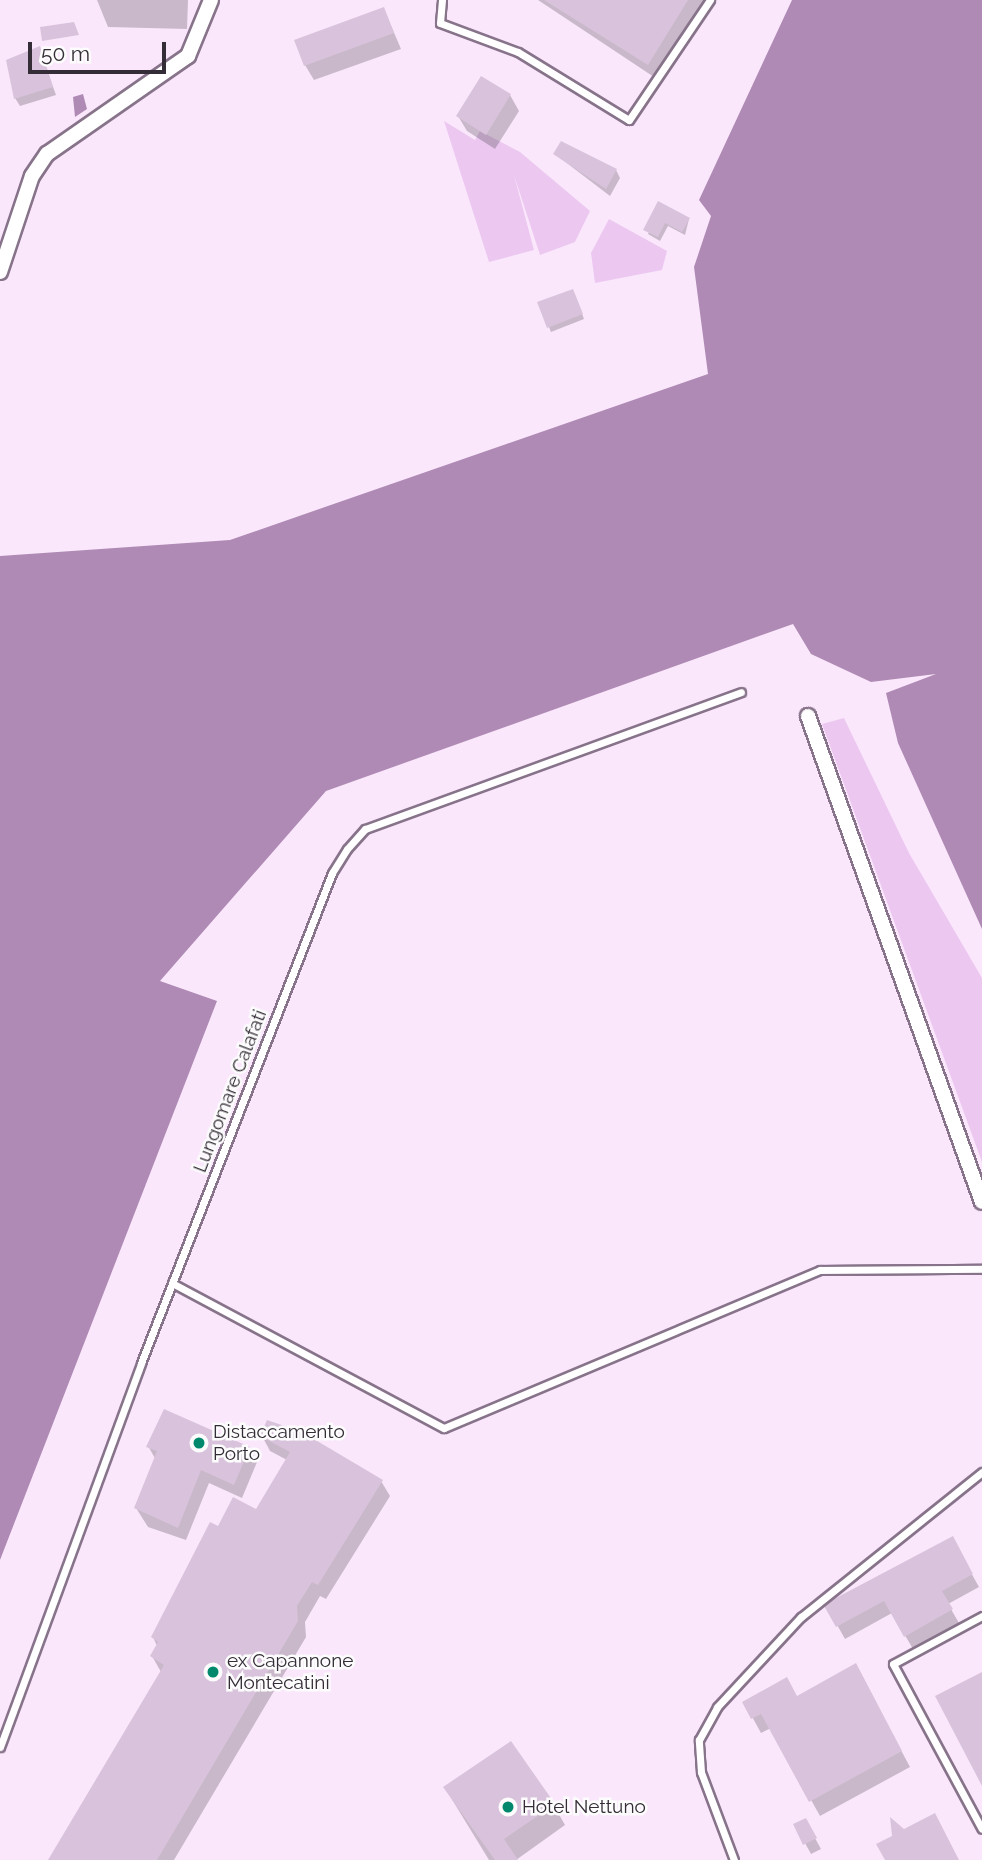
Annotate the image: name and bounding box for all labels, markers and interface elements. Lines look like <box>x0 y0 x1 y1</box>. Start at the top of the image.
scale bar <box>32 28 170 72</box>
text: 50 m <box>41 41 90 66</box>
street label: Lungomare Calafati <box>188 1006 272 1176</box>
place label: Distaccamento Porto <box>213 1421 345 1465</box>
marker: Distaccamento Porto <box>191 1435 207 1451</box>
place label: ex Capannone Montecatini <box>227 1650 353 1694</box>
marker: ex Capannone Montecatini <box>205 1664 221 1680</box>
place label: Hotel Nettuno <box>522 1796 646 1818</box>
marker: Hotel Nettuno <box>500 1799 516 1815</box>

